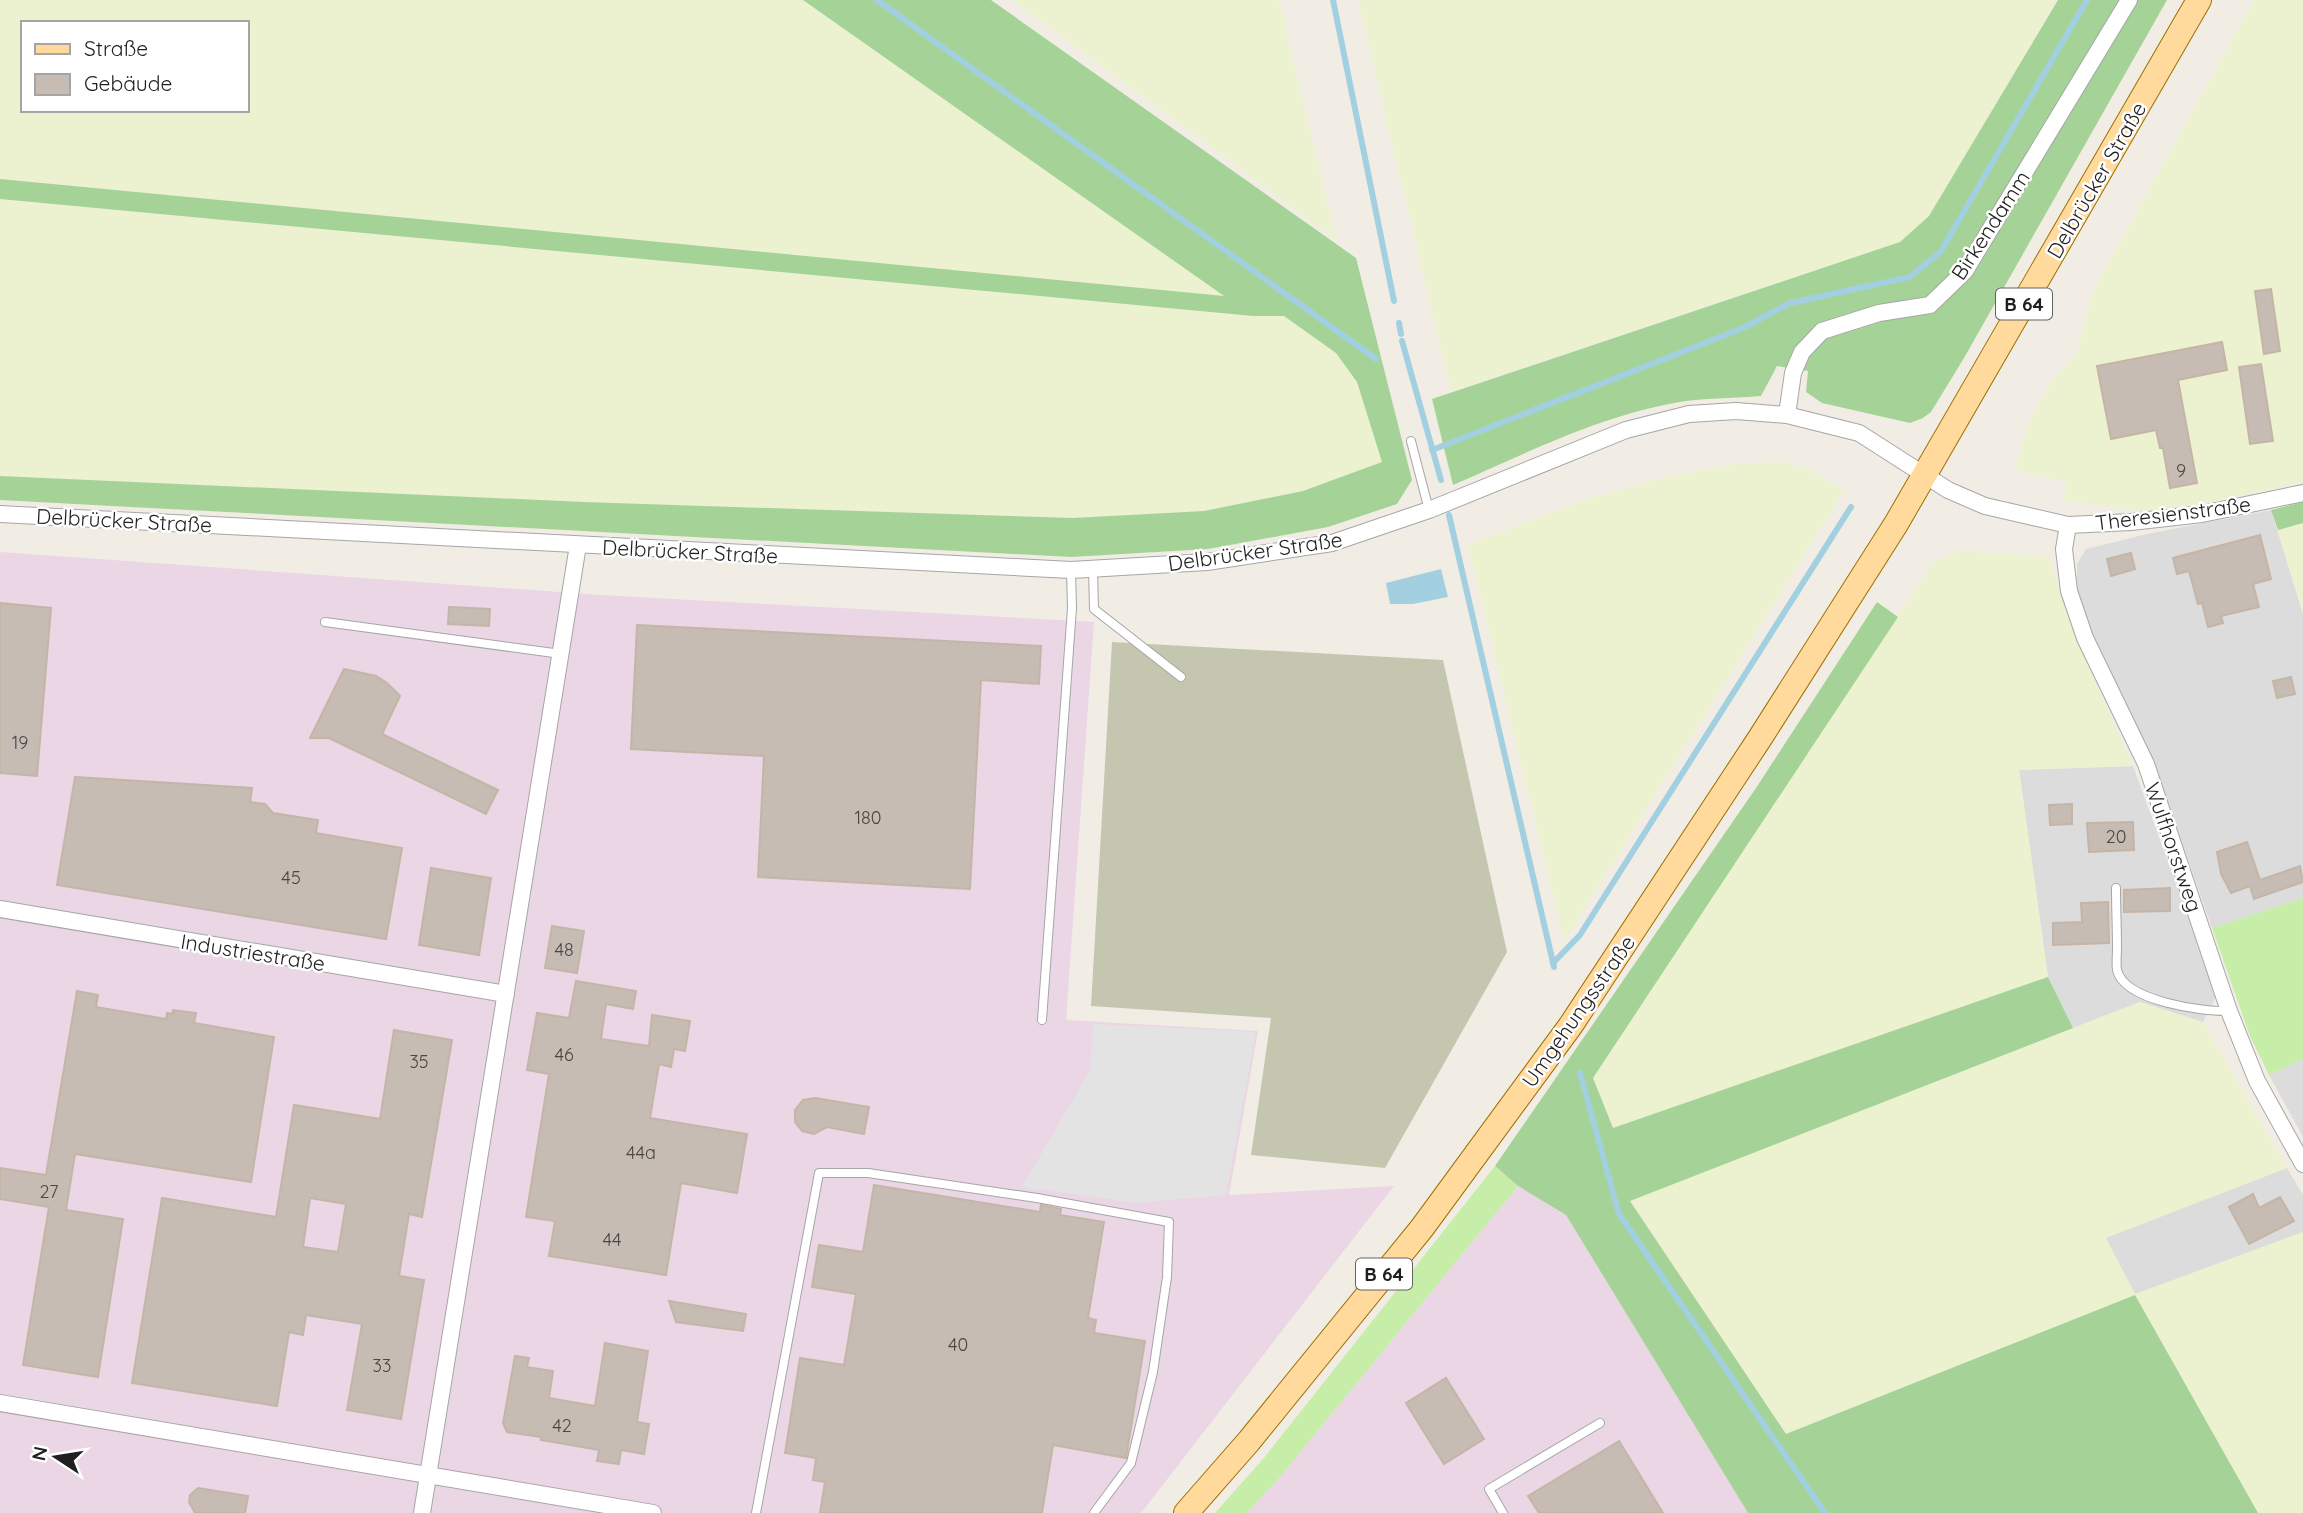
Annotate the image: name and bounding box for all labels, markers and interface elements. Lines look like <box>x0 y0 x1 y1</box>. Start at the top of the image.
legend <box>21 21 248 112</box>
text: Straße <box>84 35 148 61</box>
text: Gebäude <box>84 70 172 96</box>
street label: Delbrücker Straße <box>2041 97 2151 263</box>
street label: Birkendamm <box>1945 166 2035 284</box>
road number: B 64 <box>1996 288 2052 320</box>
house number: 9 <box>2176 459 2186 482</box>
street label: Theresienstraße <box>2094 491 2252 535</box>
street label: Delbrücker Straße <box>35 502 213 538</box>
street label: Delbrücker Straße <box>1166 526 1344 576</box>
street label: Delbrücker Straße <box>601 533 779 569</box>
house number: 19 <box>12 731 28 754</box>
street label: Wulfhorstweg <box>2140 779 2208 915</box>
house number: 180 <box>854 806 882 829</box>
house number: 20 <box>2106 825 2126 848</box>
house number: 45 <box>281 866 301 889</box>
street label: Industriestraße <box>179 928 327 976</box>
street label: Umgehungsstraße <box>1516 930 1640 1092</box>
house number: 48 <box>554 938 574 961</box>
house number: 46 <box>554 1043 574 1066</box>
house number: 35 <box>409 1050 429 1073</box>
house number: 44a <box>626 1141 656 1164</box>
house number: 27 <box>40 1180 58 1203</box>
house number: 44 <box>603 1228 621 1251</box>
road number: B 64 <box>1356 1258 1412 1290</box>
house number: 40 <box>948 1333 968 1356</box>
house number: 33 <box>373 1354 391 1377</box>
house number: 42 <box>552 1414 572 1437</box>
north arrow <box>21 1422 91 1492</box>
text: N <box>26 1444 53 1463</box>

